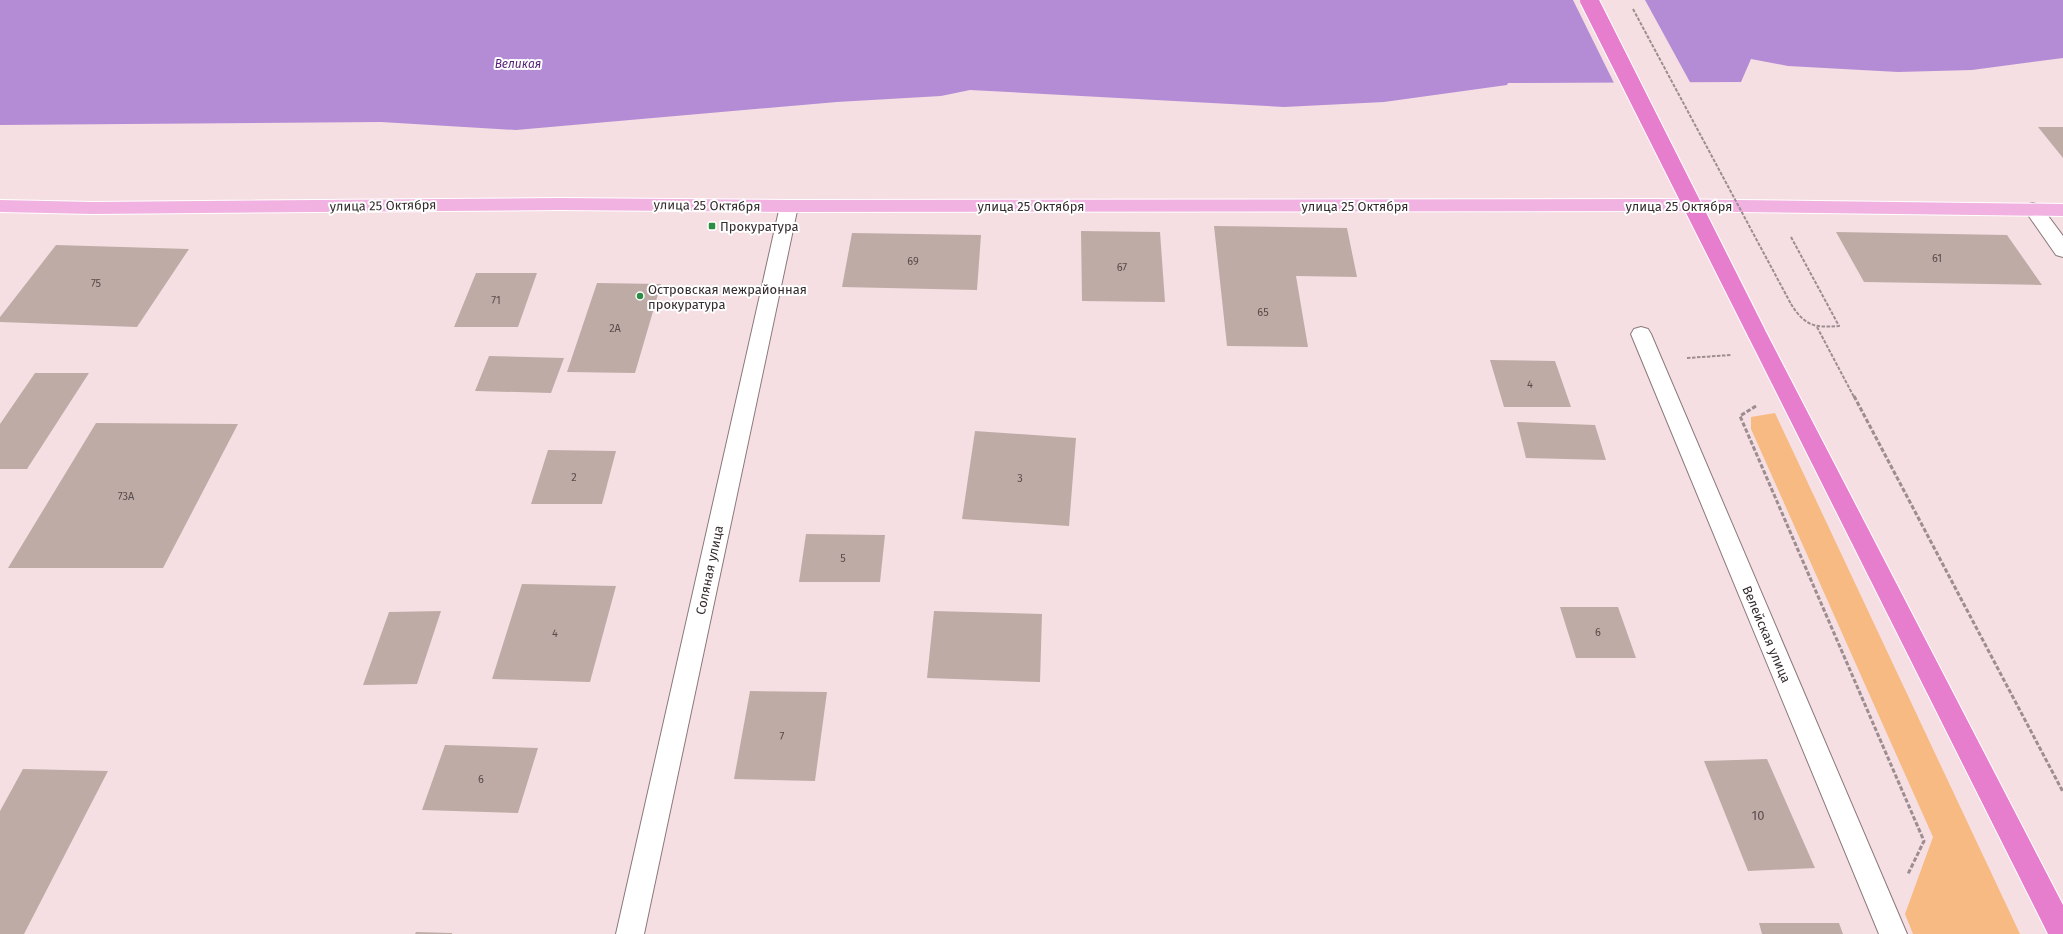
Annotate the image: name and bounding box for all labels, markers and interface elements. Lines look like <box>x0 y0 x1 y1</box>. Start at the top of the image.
water label: Великая <box>495 57 541 71</box>
street label: улица 25 Октября <box>329 197 437 214</box>
street label: улица 25 Октября <box>653 197 761 214</box>
street label: улица 25 Октября <box>978 199 1084 214</box>
street label: улица 25 Октября <box>1302 199 1408 214</box>
street label: улица 25 Октября <box>1626 199 1732 214</box>
place label: Прокуратура <box>720 219 799 234</box>
marker: Прокуратура <box>707 221 717 231</box>
house number: 61 <box>1932 252 1942 265</box>
house number: 69 <box>907 255 919 268</box>
house number: 67 <box>1117 261 1127 274</box>
house number: 75 <box>91 277 102 290</box>
place label: Островская межрайонная прокуратура <box>648 282 807 312</box>
marker: Островская межрайонная прокуратура <box>635 291 645 301</box>
house number: 71 <box>491 294 501 307</box>
house number: 65 <box>1257 306 1269 319</box>
house number: 2А <box>609 322 622 335</box>
house number: 4 <box>1527 378 1533 391</box>
house number: 2 <box>571 471 577 484</box>
house number: 3 <box>1017 472 1023 485</box>
house number: 73А <box>118 490 135 503</box>
street label: Соляная улица <box>693 524 726 616</box>
house number: 5 <box>840 552 846 565</box>
street label: Велейская улица <box>1739 583 1794 685</box>
house number: 6 <box>1595 626 1601 639</box>
house number: 4 <box>552 627 558 640</box>
house number: 7 <box>780 730 785 743</box>
house number: 6 <box>478 773 484 786</box>
house number: 10 <box>1752 808 1764 823</box>

